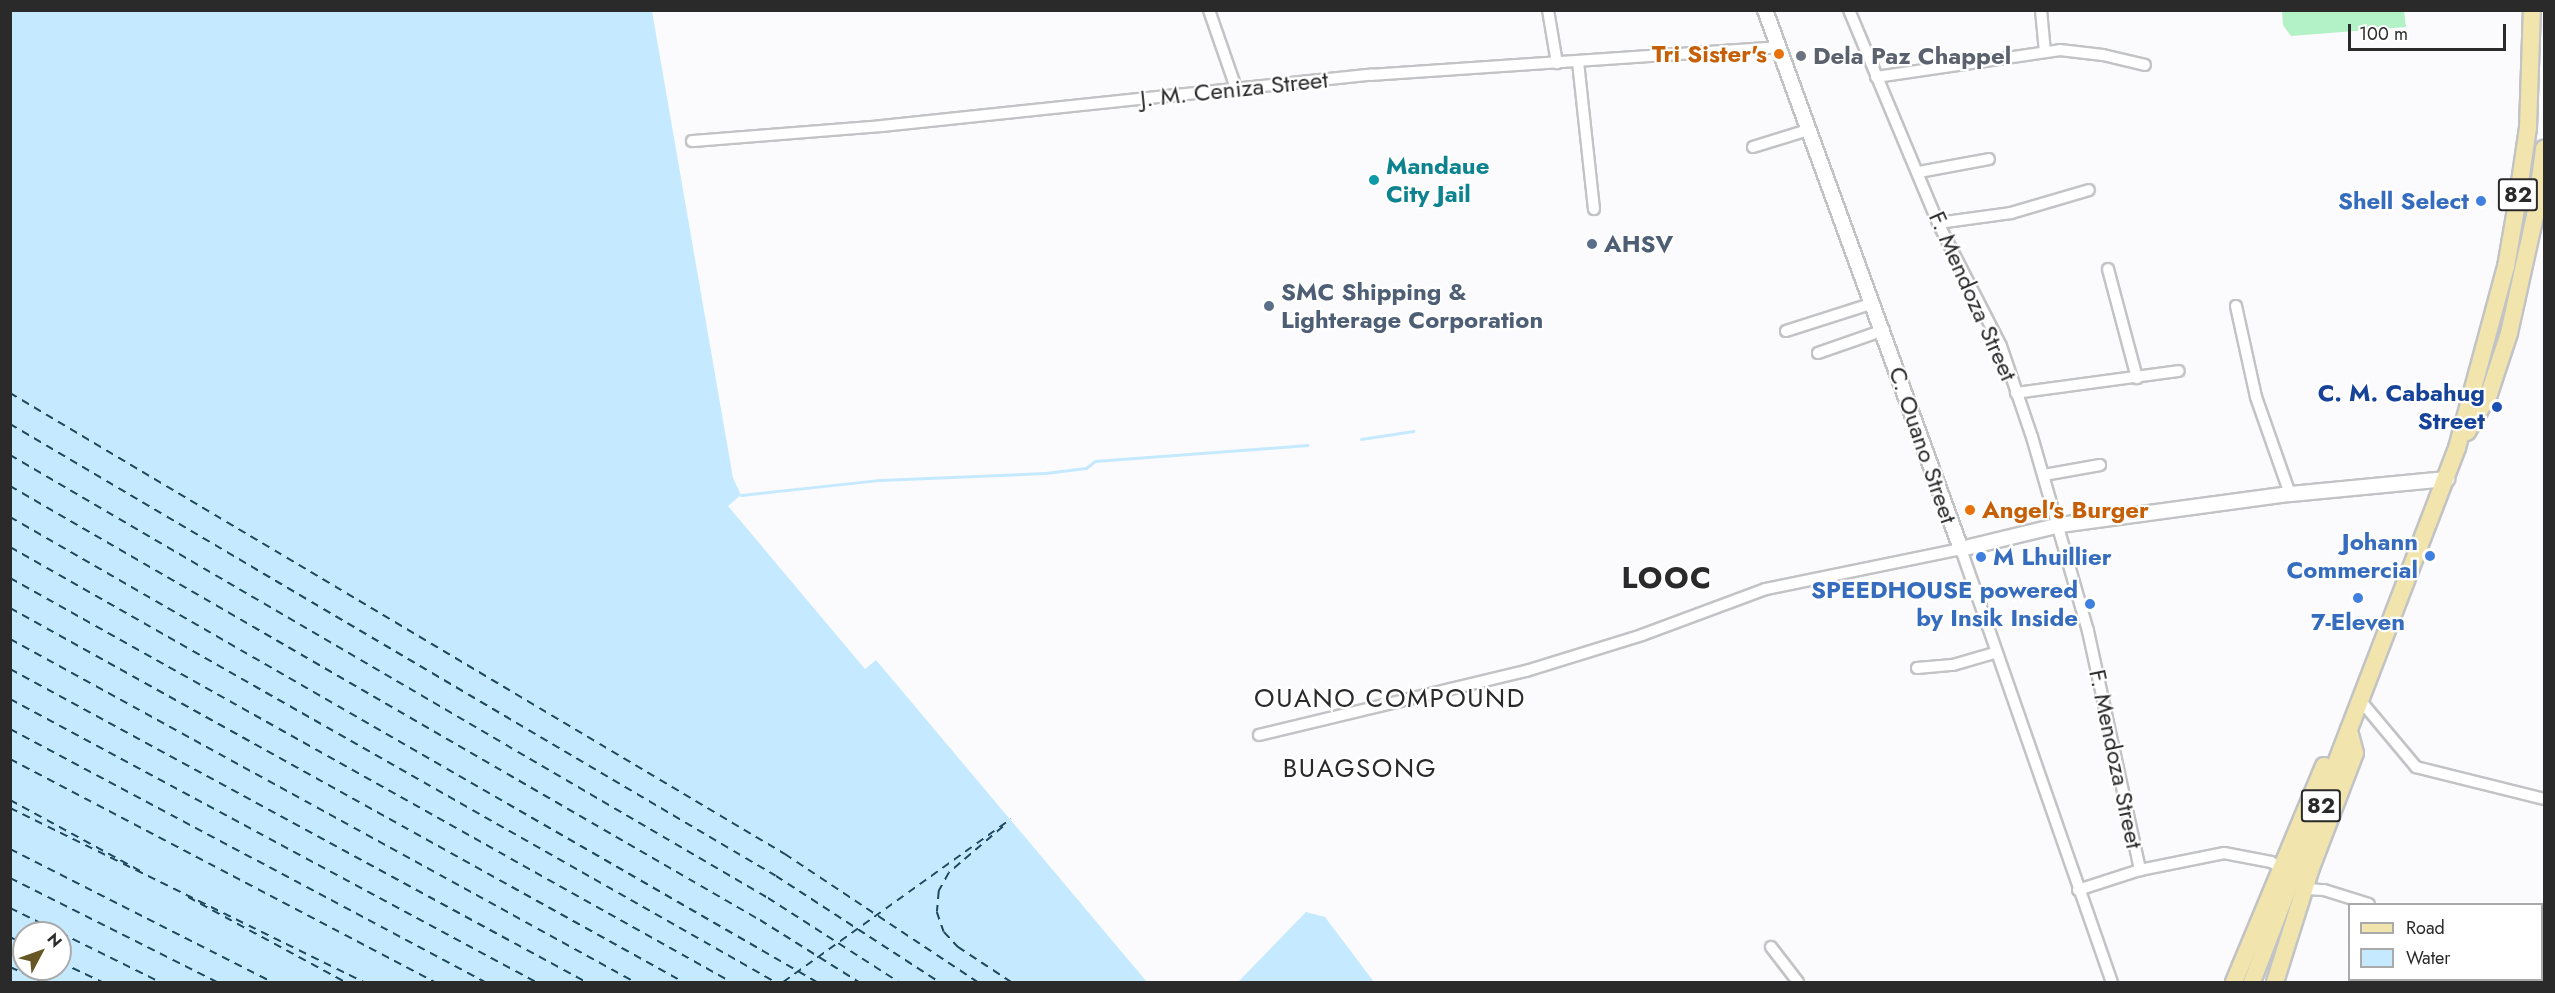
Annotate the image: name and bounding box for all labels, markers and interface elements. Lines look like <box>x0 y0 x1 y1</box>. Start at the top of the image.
scale bar <box>2351 12 2508 50</box>
text: 100 m <box>2359 21 2408 47</box>
place label: Tri Sister's <box>1652 40 1767 68</box>
place label: Dela Paz Chappel <box>1813 42 2011 70</box>
marker: Tri Sister's <box>1772 47 1786 61</box>
marker: Dela Paz Chappel <box>1794 49 1808 63</box>
street label: J. M. Ceniza Street <box>1139 65 1329 113</box>
place label: Mandaue City Jail <box>1386 152 1489 208</box>
marker: Mandaue City Jail <box>1367 173 1381 187</box>
road number: 82 <box>2497 176 2539 214</box>
place label: Shell Select <box>2338 187 2469 215</box>
marker: Shell Select <box>2474 194 2488 208</box>
street label: F. Mendoza Street <box>1923 207 2023 385</box>
place label: AHSV <box>1604 230 1673 258</box>
marker: AHSV <box>1585 237 1599 251</box>
place label: SMC Shipping & Lighterage Corporation <box>1281 278 1543 334</box>
marker: SMC Shipping & Lighterage Corporation <box>1262 299 1276 313</box>
street label: C. Ouano Street <box>1883 363 1963 527</box>
place label: C. M. Cabahug Street <box>2318 379 2485 435</box>
marker: C. M. Cabahug Street <box>2490 400 2504 414</box>
place label: Angel's Burger <box>1982 496 2149 524</box>
marker: Angel's Burger <box>1963 503 1977 517</box>
place label: Johann Commercial <box>2287 528 2418 584</box>
place label: M Lhuillier <box>1993 543 2112 571</box>
marker: Johann Commercial <box>2423 549 2437 563</box>
marker: M Lhuillier <box>1974 550 1988 564</box>
district label: LOOC <box>1621 560 1713 596</box>
place label: SPEEDHOUSE powered by Insik Inside <box>1811 576 2078 632</box>
marker: 7-Eleven <box>2351 591 2365 605</box>
marker: SPEEDHOUSE powered by Insik Inside <box>2083 597 2097 611</box>
place label: 7-Eleven <box>2311 608 2405 636</box>
street label: F. Mendoza Street <box>2083 667 2149 851</box>
district label: OUANO COMPOUND <box>1254 683 1526 715</box>
district label: BUAGSONG <box>1283 753 1437 785</box>
road number: 82 <box>2300 787 2342 825</box>
legend <box>2348 903 2543 981</box>
text: Road <box>2406 915 2445 941</box>
north arrow <box>12 921 72 981</box>
text: N <box>42 928 67 953</box>
text: Water <box>2406 945 2450 971</box>

